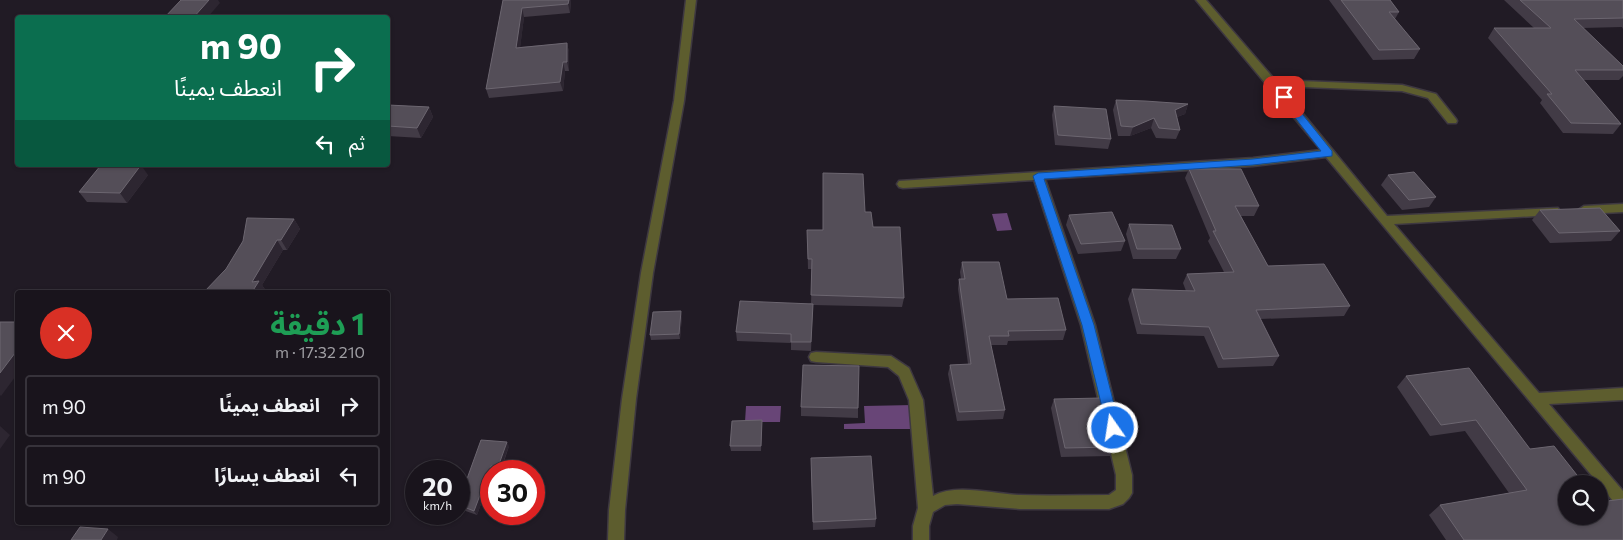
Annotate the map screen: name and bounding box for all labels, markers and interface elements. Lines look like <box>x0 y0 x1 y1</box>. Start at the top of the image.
text: 90 m <box>200 23 282 66</box>
icon: right <box>300 35 365 100</box>
text: انعطف يمينًا <box>174 74 282 101</box>
pin <box>1263 76 1305 118</box>
icon: arrive <box>1270 83 1298 111</box>
icon: left <box>311 130 339 158</box>
text: ثم <box>349 131 365 154</box>
text: 1 دقيقة <box>270 304 365 341</box>
button: close <box>40 307 92 359</box>
text: 210 m · 17:32 <box>275 342 365 361</box>
icon: right <box>335 392 363 420</box>
text: انعطف يمينًا <box>219 393 320 416</box>
text: 90 m <box>42 395 86 418</box>
position arrow <box>1086 401 1138 453</box>
speed limit sign: 30 <box>480 460 545 525</box>
icon: left <box>335 462 363 490</box>
text: انعطف يسارًا <box>214 463 320 486</box>
text: 90 m <box>42 465 86 488</box>
text: 20 <box>422 471 453 501</box>
map controls <box>1558 475 1608 525</box>
button: search <box>1558 475 1608 525</box>
text: km/h <box>423 498 452 512</box>

